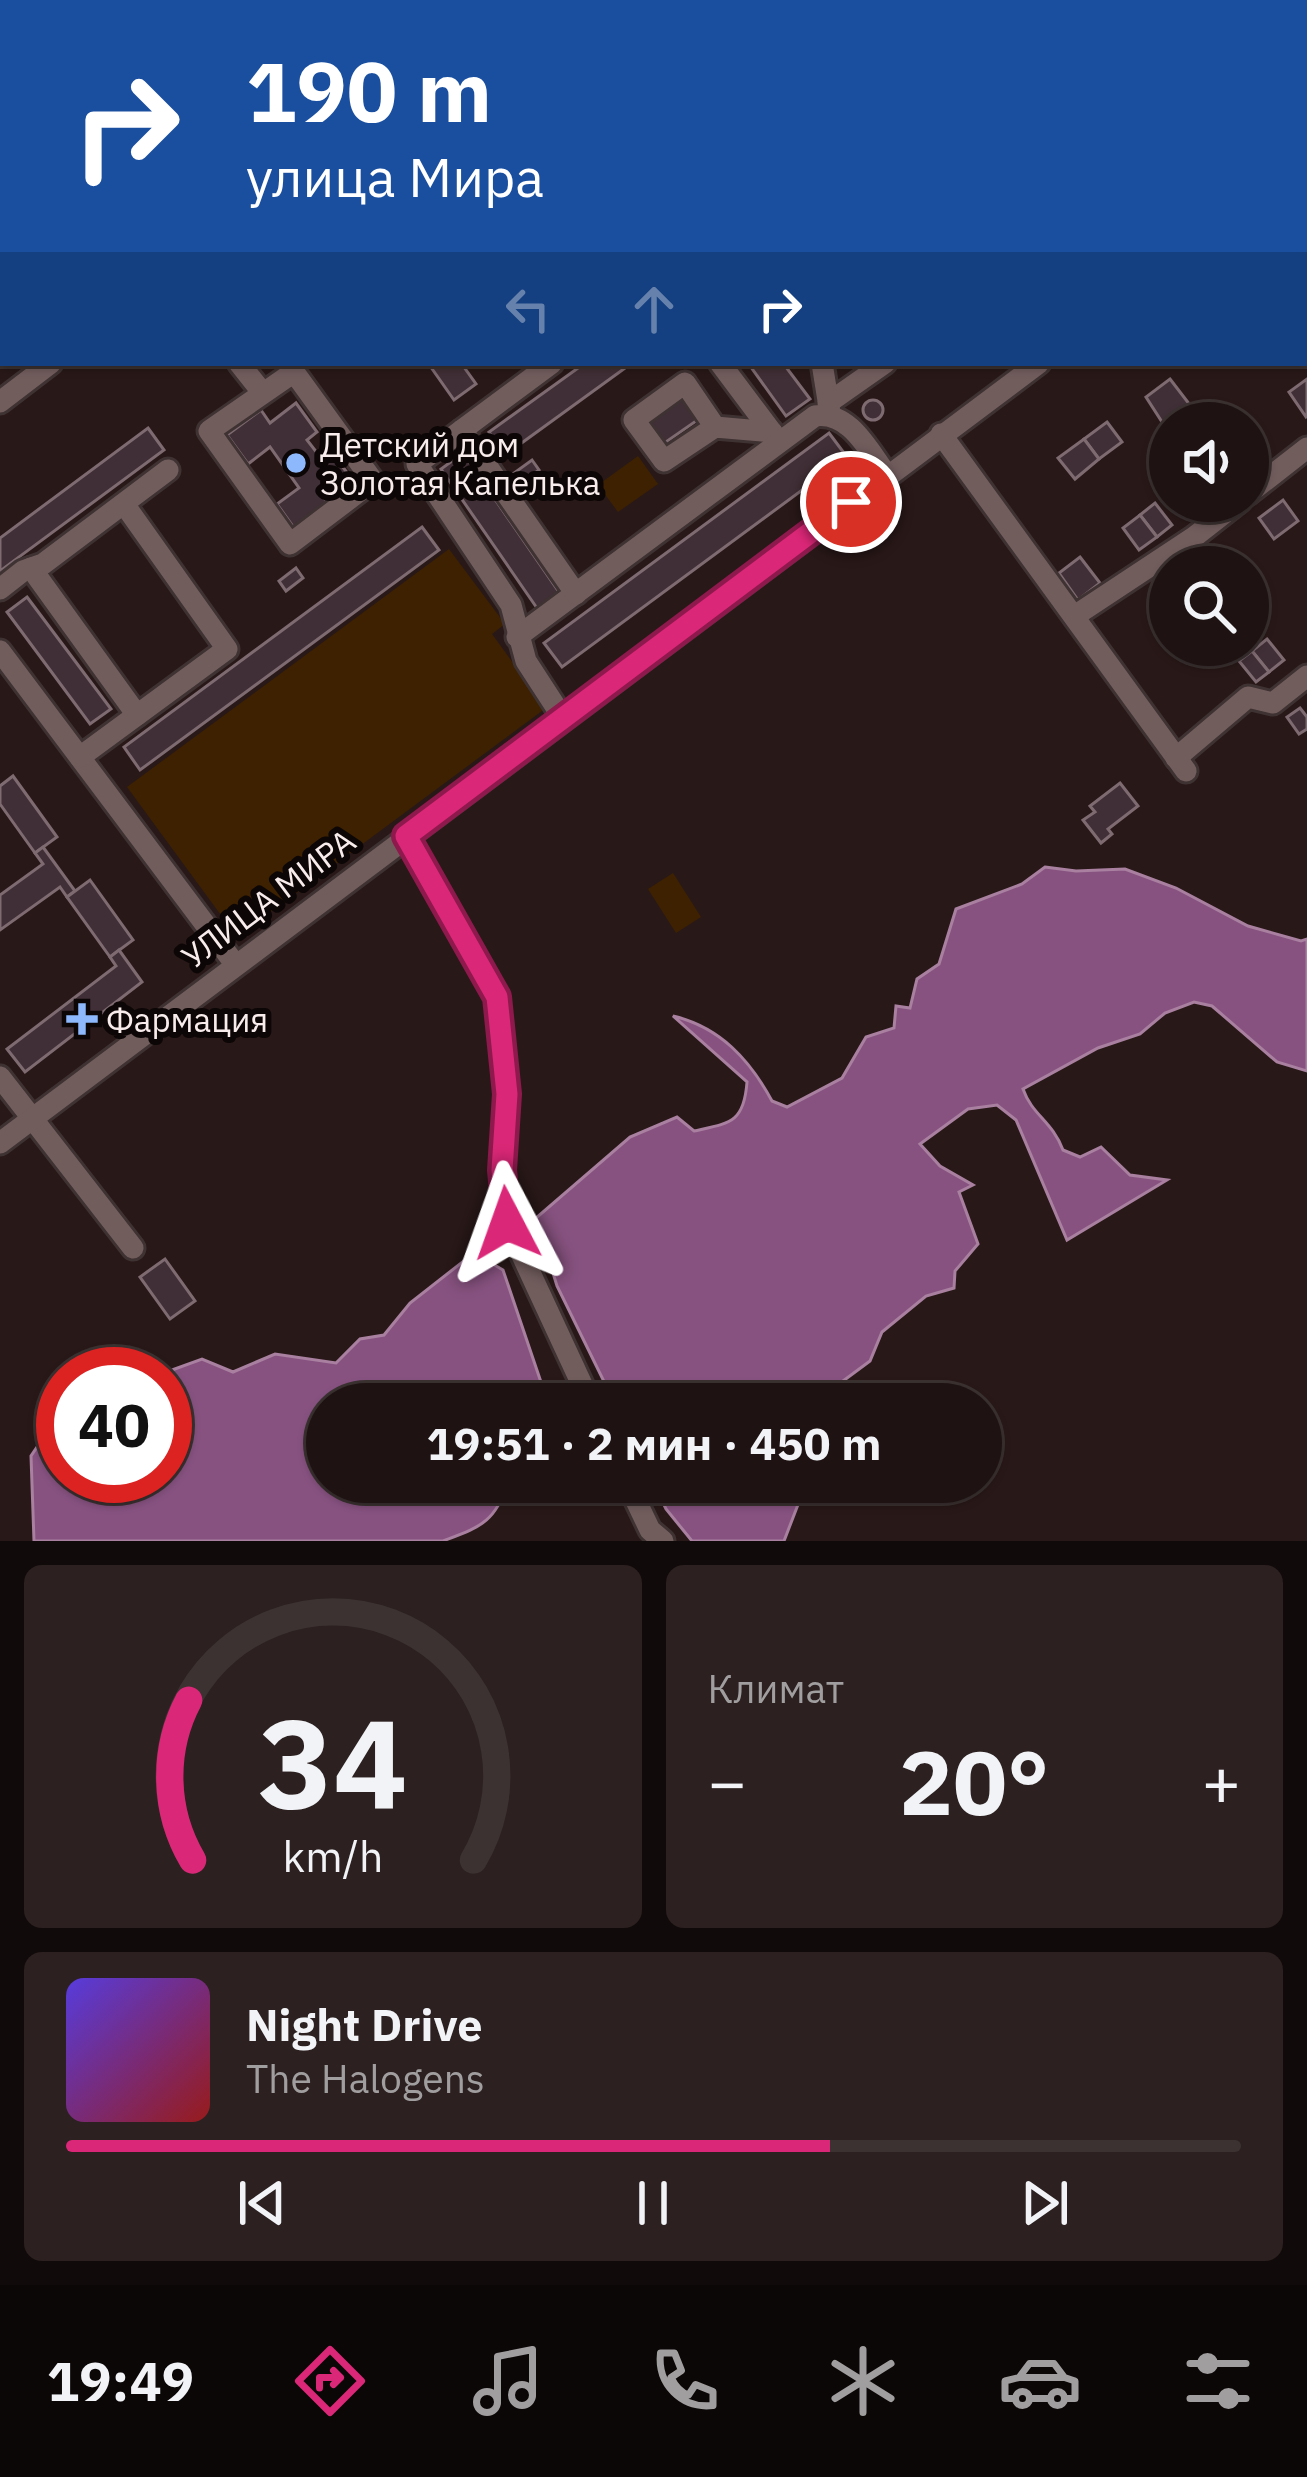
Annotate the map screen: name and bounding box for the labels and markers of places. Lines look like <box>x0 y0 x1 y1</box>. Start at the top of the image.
place label: Детский дом Золотая Капелька <box>320 423 600 504</box>
marker: Детский дом Золотая Капелька <box>283 450 309 476</box>
pin <box>800 451 902 553</box>
place label: Фармация <box>106 998 268 1041</box>
marker: Фармация <box>69 1006 95 1032</box>

